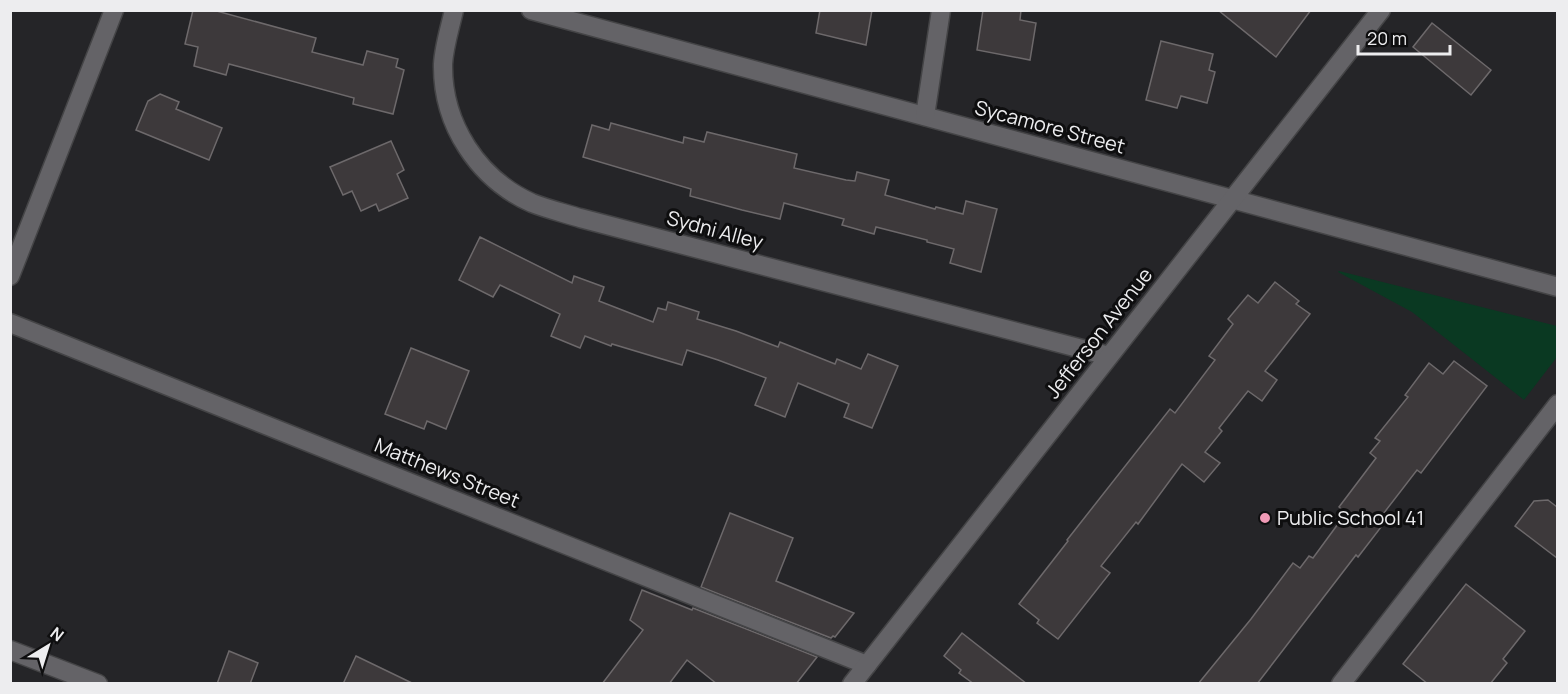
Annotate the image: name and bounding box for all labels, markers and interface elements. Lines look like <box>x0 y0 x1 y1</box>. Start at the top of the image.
scale bar <box>1358 18 1450 56</box>
text: 20 m <box>1367 26 1407 50</box>
street label: Sycamore Street <box>972 93 1128 160</box>
street label: Sydni Alley <box>664 204 767 255</box>
street label: Jefferson Avenue <box>1039 262 1158 404</box>
street label: Matthews Street <box>371 431 524 514</box>
place label: Public School 41 <box>1277 504 1424 531</box>
marker: Public School 41 <box>1258 511 1272 525</box>
north arrow <box>18 616 78 676</box>
text: N <box>46 622 69 646</box>

